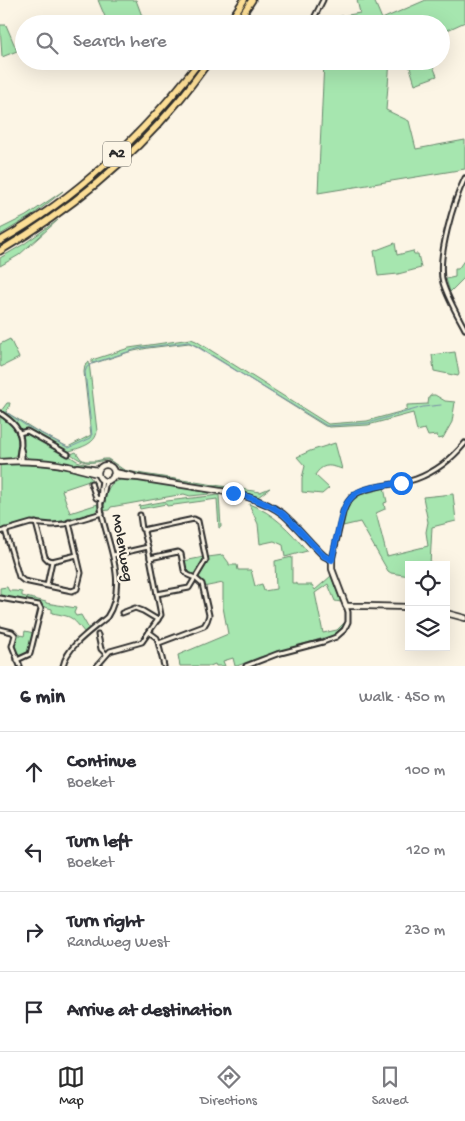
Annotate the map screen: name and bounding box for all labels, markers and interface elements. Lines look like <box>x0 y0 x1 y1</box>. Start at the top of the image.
search box <box>15 15 450 70</box>
icon: search <box>33 29 61 57</box>
text: Search here <box>73 31 167 54</box>
road number: A2 <box>103 142 131 166</box>
route start <box>390 472 413 495</box>
route end <box>222 482 245 505</box>
street label: Molenweg <box>106 513 136 583</box>
map controls <box>405 561 450 651</box>
button: locate <box>405 561 450 606</box>
button: layers <box>405 606 450 651</box>
text: 6 min <box>20 686 65 711</box>
text: Walk · 450 m <box>359 689 445 708</box>
text: Continue <box>67 751 136 774</box>
icon: ahead <box>20 758 48 786</box>
text: 100 m <box>405 762 445 781</box>
text: Boeket <box>67 774 114 793</box>
text: Turn left <box>67 831 131 854</box>
icon: left <box>20 838 48 866</box>
text: 120 m <box>406 842 445 861</box>
text: Boeket <box>67 854 114 873</box>
text: Turn right <box>67 911 143 934</box>
icon: right <box>20 918 48 946</box>
text: 230 m <box>405 922 445 941</box>
text: Randweg West <box>67 934 169 953</box>
icon: arrive <box>20 998 48 1026</box>
text: Arrive at destination <box>67 1000 231 1023</box>
tab: Map <box>57 1063 85 1110</box>
tab: Directions <box>200 1063 257 1110</box>
tab: Saved <box>372 1063 408 1110</box>

